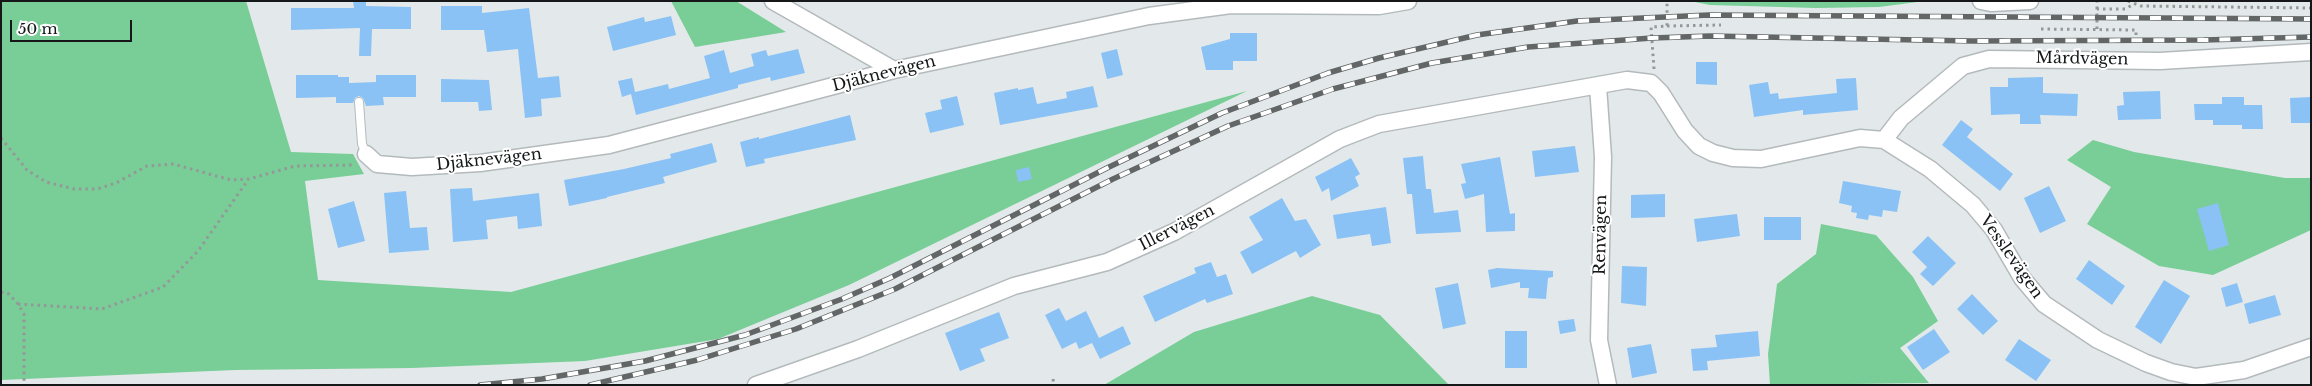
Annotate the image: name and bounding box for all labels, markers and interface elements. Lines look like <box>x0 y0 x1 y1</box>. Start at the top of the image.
scale bar <box>12 10 135 42</box>
text: 50 m <box>18 19 58 38</box>
street label: Mårdvägen <box>2036 49 2128 69</box>
street label: Djäknevägen <box>830 52 938 96</box>
street label: Djäknevägen <box>435 145 543 175</box>
street label: Renvägen <box>1591 195 1611 275</box>
street label: Illervägen <box>1136 201 1218 255</box>
street label: Vesslevägen <box>1975 212 2047 302</box>

